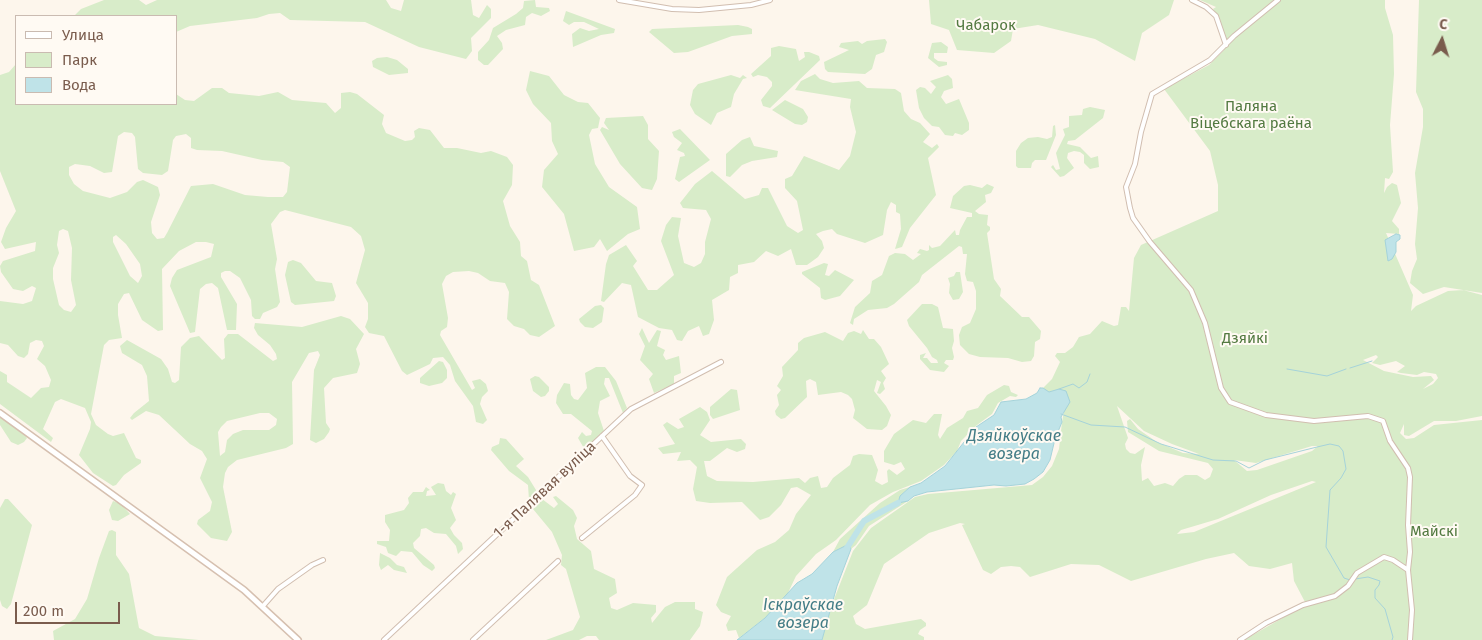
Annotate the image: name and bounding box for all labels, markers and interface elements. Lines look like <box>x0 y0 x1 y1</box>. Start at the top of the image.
legend <box>15 15 178 105</box>
north arrow <box>1417 15 1467 65</box>
text: С <box>1439 16 1448 33</box>
park label: Чабарок <box>956 17 1016 35</box>
text: Улица <box>62 26 104 44</box>
text: Парк <box>62 51 97 69</box>
text: Вода <box>62 76 96 94</box>
park label: Паляна Віцебскага раёна <box>1190 98 1312 133</box>
park label: Дзяйкі <box>1222 330 1268 348</box>
water label: Дзяйкоўскае возера <box>967 427 1061 465</box>
street label: 1-я Палявая вуліца <box>490 438 600 542</box>
park label: Майскі <box>1410 523 1458 541</box>
scale bar <box>18 592 122 624</box>
water label: Іскраўскае возера <box>763 596 843 634</box>
text: 200 m <box>23 602 64 620</box>

